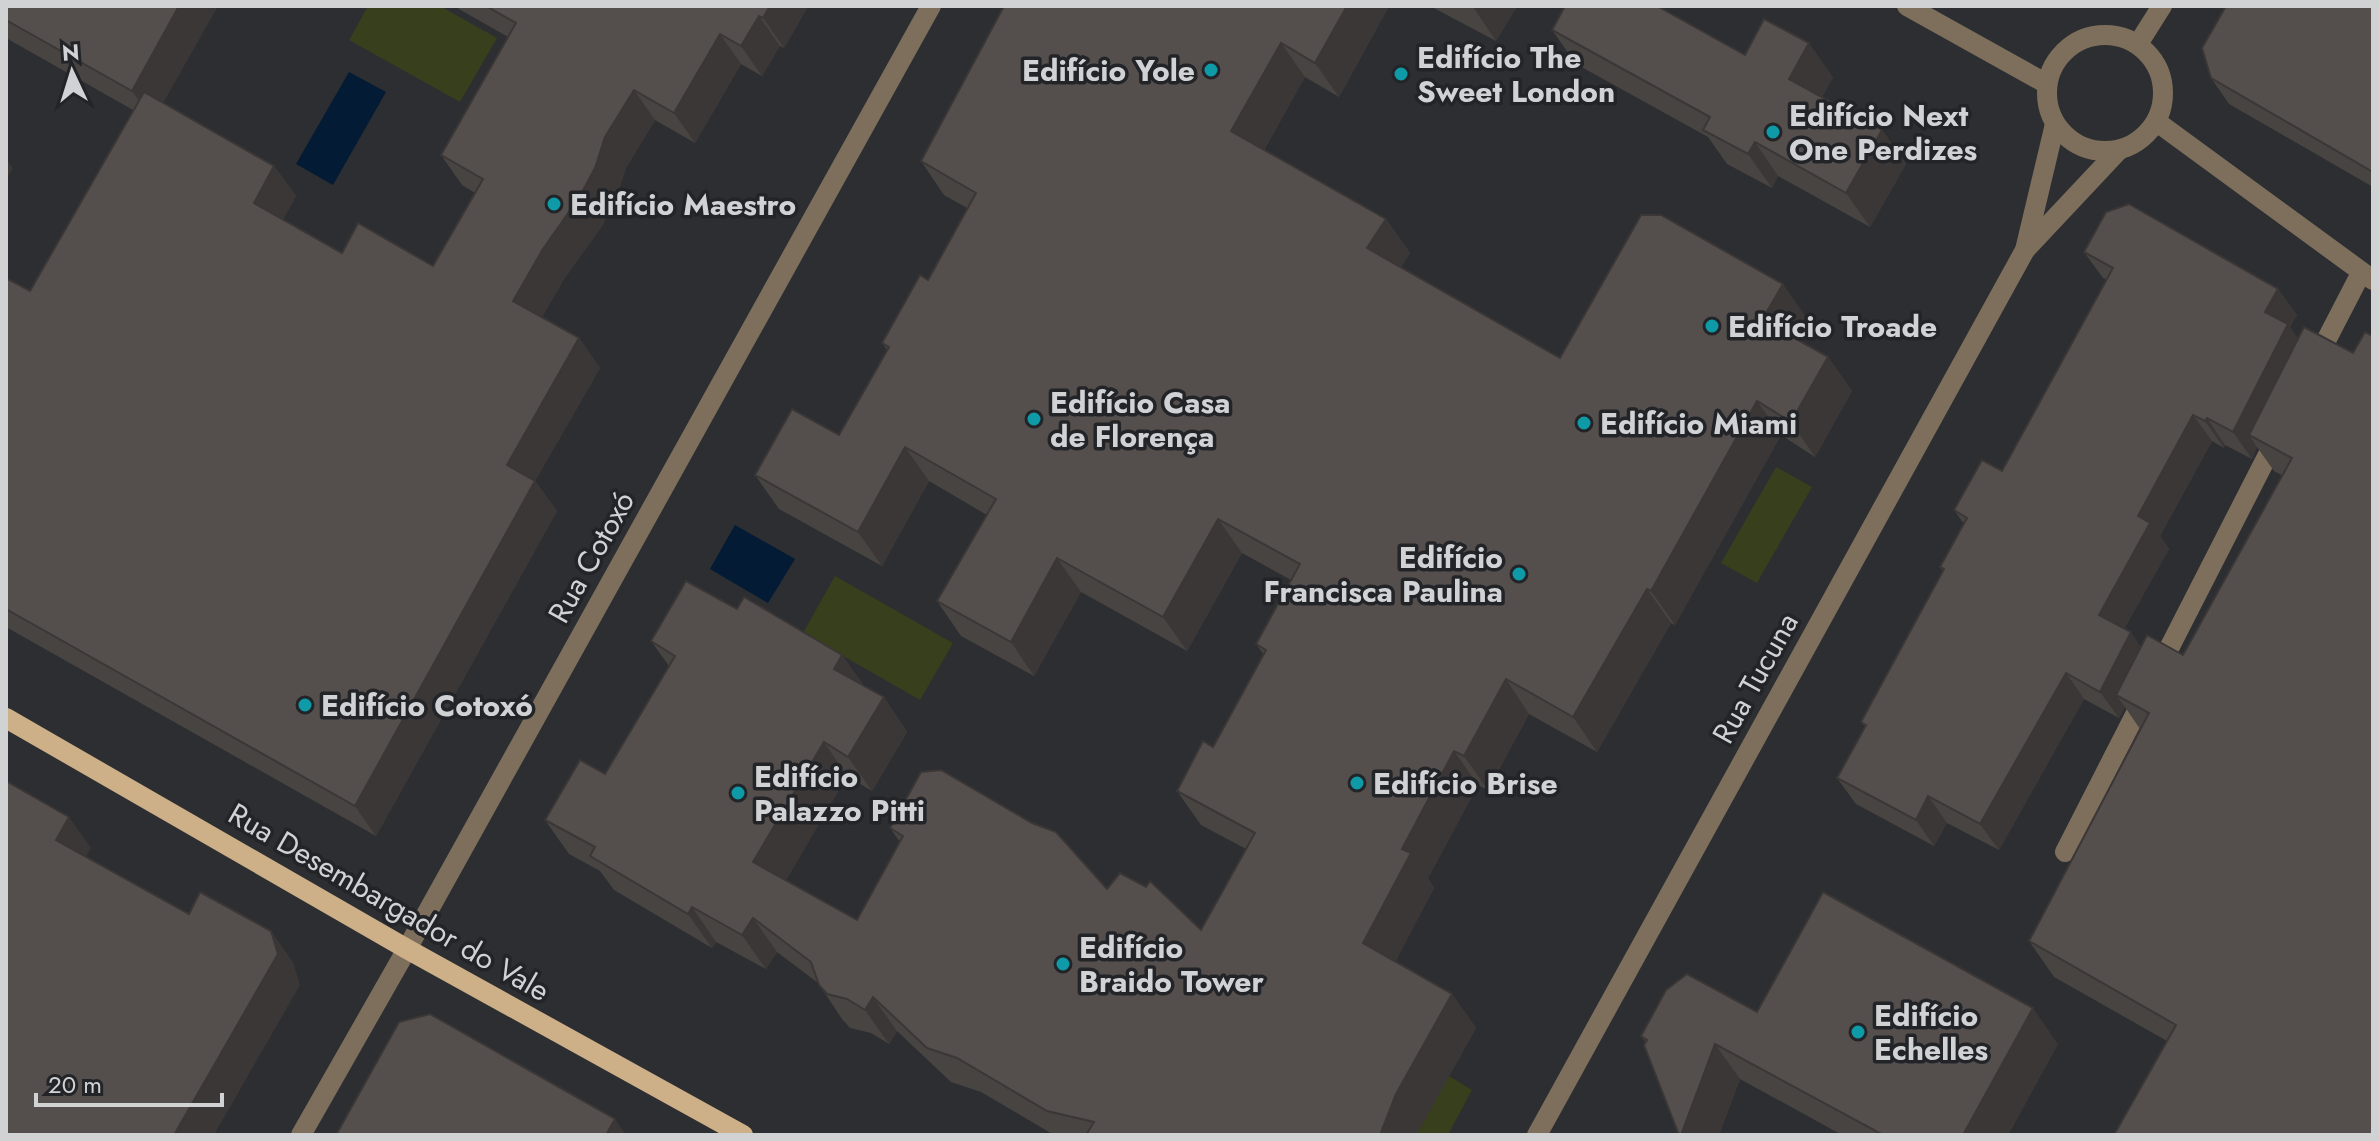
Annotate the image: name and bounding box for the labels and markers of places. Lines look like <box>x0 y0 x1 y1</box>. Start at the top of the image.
place label: Edifício The Sweet London <box>1417 36 1615 113</box>
place label: Edifício Yole <box>1022 49 1195 92</box>
marker: Edifício Yole <box>1202 61 1220 79</box>
marker: Edifício The Sweet London <box>1392 65 1410 83</box>
place label: Edifício Next One Perdizes <box>1789 94 1977 171</box>
marker: Edifício Next One Perdizes <box>1764 123 1782 141</box>
place label: Edifício Maestro <box>570 183 796 226</box>
marker: Edifício Maestro <box>545 195 563 213</box>
place label: Edifício Troade <box>1728 305 1937 348</box>
marker: Edifício Troade <box>1703 317 1721 335</box>
place label: Edifício Casa de Florença <box>1050 381 1230 458</box>
place label: Edifício Miami <box>1600 402 1797 445</box>
marker: Edifício Casa de Florença <box>1025 410 1043 428</box>
marker: Edifício Miami <box>1575 414 1593 432</box>
place label: Edifício Francisca Paulina <box>1263 536 1503 613</box>
marker: Edifício Francisca Paulina <box>1510 565 1528 583</box>
place label: Edifício Cotoxó <box>321 684 533 727</box>
marker: Edifício Cotoxó <box>296 696 314 714</box>
place label: Edifício Palazzo Pitti <box>754 755 925 832</box>
place label: Edifício Brise <box>1373 762 1558 805</box>
marker: Edifício Brise <box>1348 774 1366 792</box>
marker: Edifício Palazzo Pitti <box>729 784 747 802</box>
place label: Edifício Braido Tower <box>1079 926 1265 1003</box>
marker: Edifício Braido Tower <box>1054 955 1072 973</box>
place label: Edifício Echelles <box>1874 994 1988 1071</box>
marker: Edifício Echelles <box>1849 1023 1867 1041</box>

